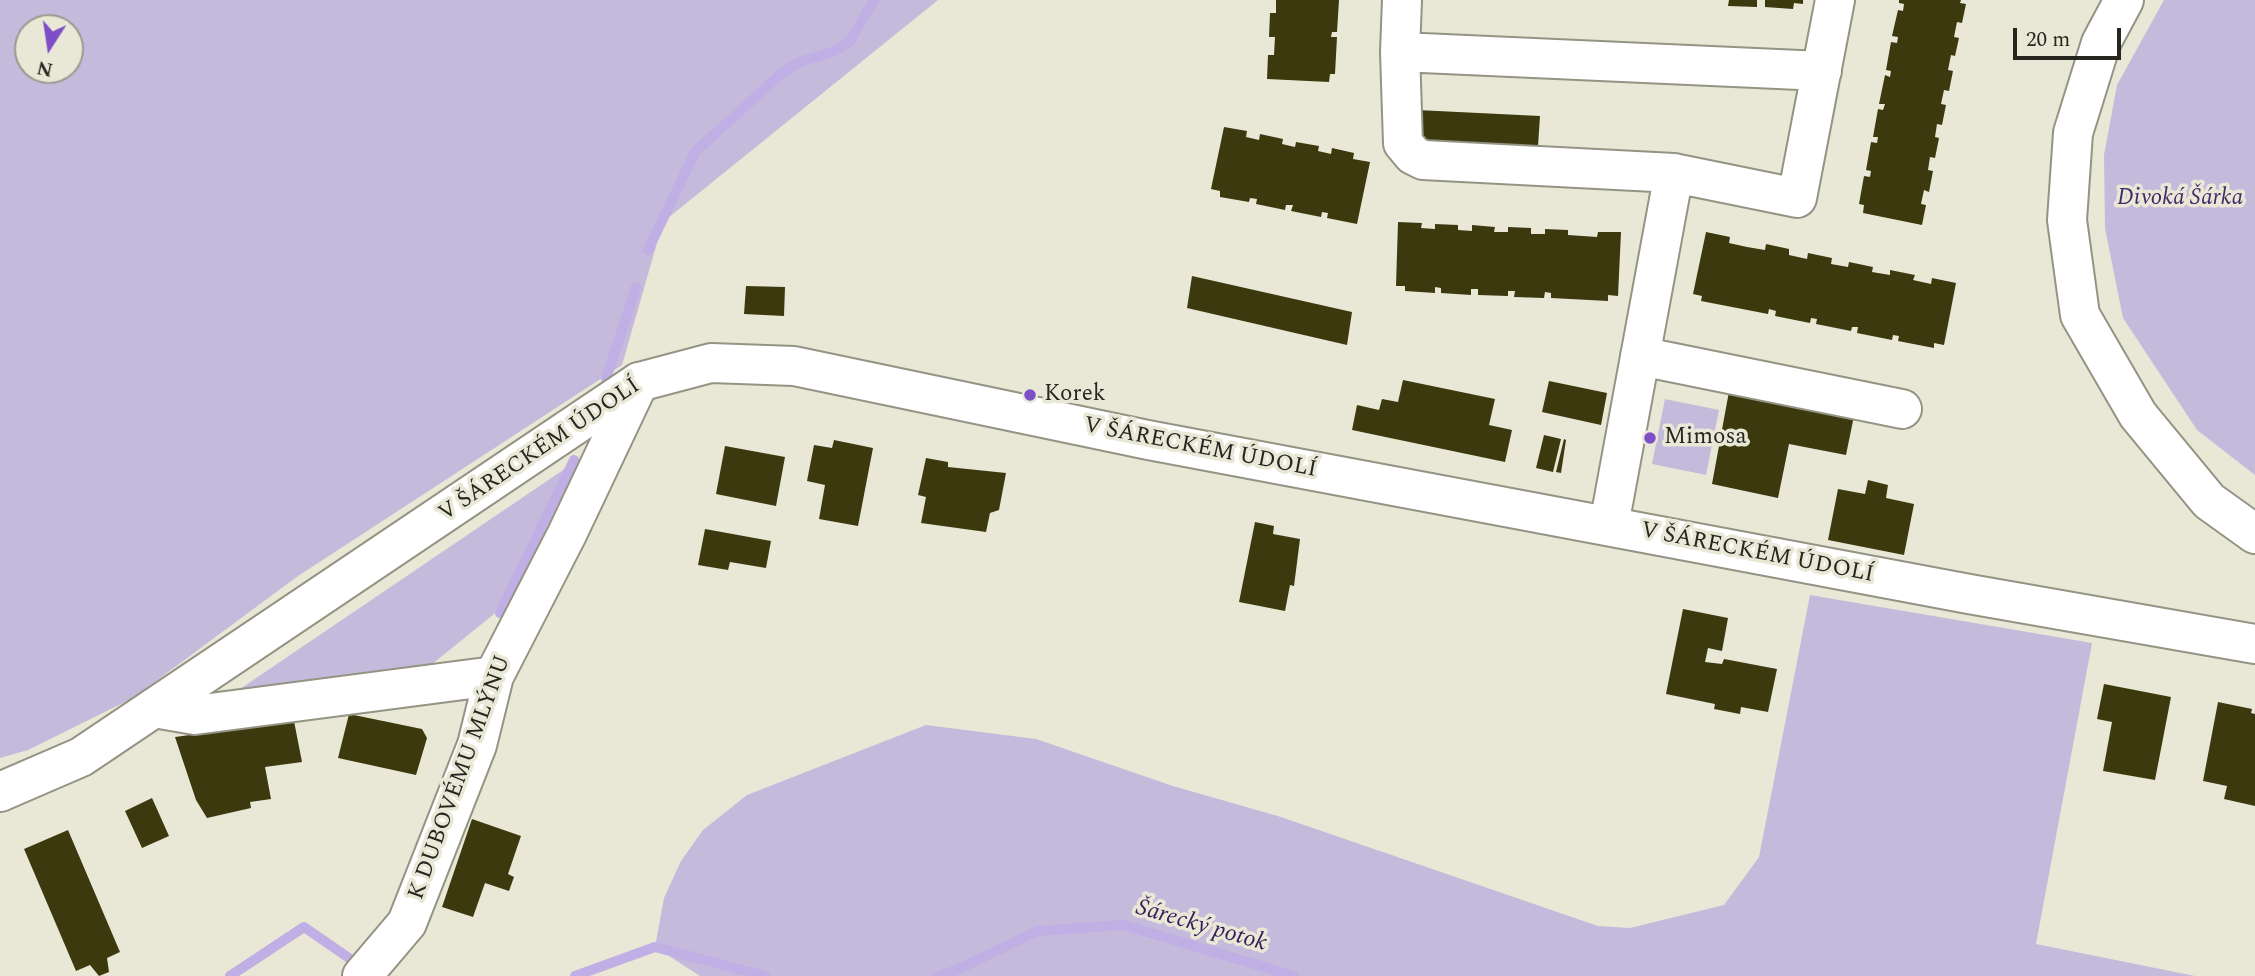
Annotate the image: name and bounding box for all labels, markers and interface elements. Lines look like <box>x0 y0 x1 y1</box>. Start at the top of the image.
north arrow <box>14 14 84 84</box>
scale bar <box>2017 14 2126 58</box>
text: 20 m <box>2026 24 2070 56</box>
text: N <box>34 52 56 84</box>
park label: Divoká Šárka <box>2117 185 2243 213</box>
street label: V ŠÁRECKÉM ÚDOLÍ <box>434 373 646 529</box>
place label: Korek <box>1044 381 1106 409</box>
marker: Korek <box>1022 387 1038 403</box>
street label: V ŠÁRECKÉM ÚDOLÍ <box>1081 413 1319 485</box>
place label: Mimosa <box>1664 424 1747 452</box>
marker: Mimosa <box>1642 430 1658 446</box>
street label: V ŠÁRECKÉM ÚDOLÍ <box>1638 518 1876 590</box>
street label: K DUBOVÉMU MLÝNU <box>404 652 518 904</box>
water label: Šárecký potok <box>1132 895 1270 959</box>

